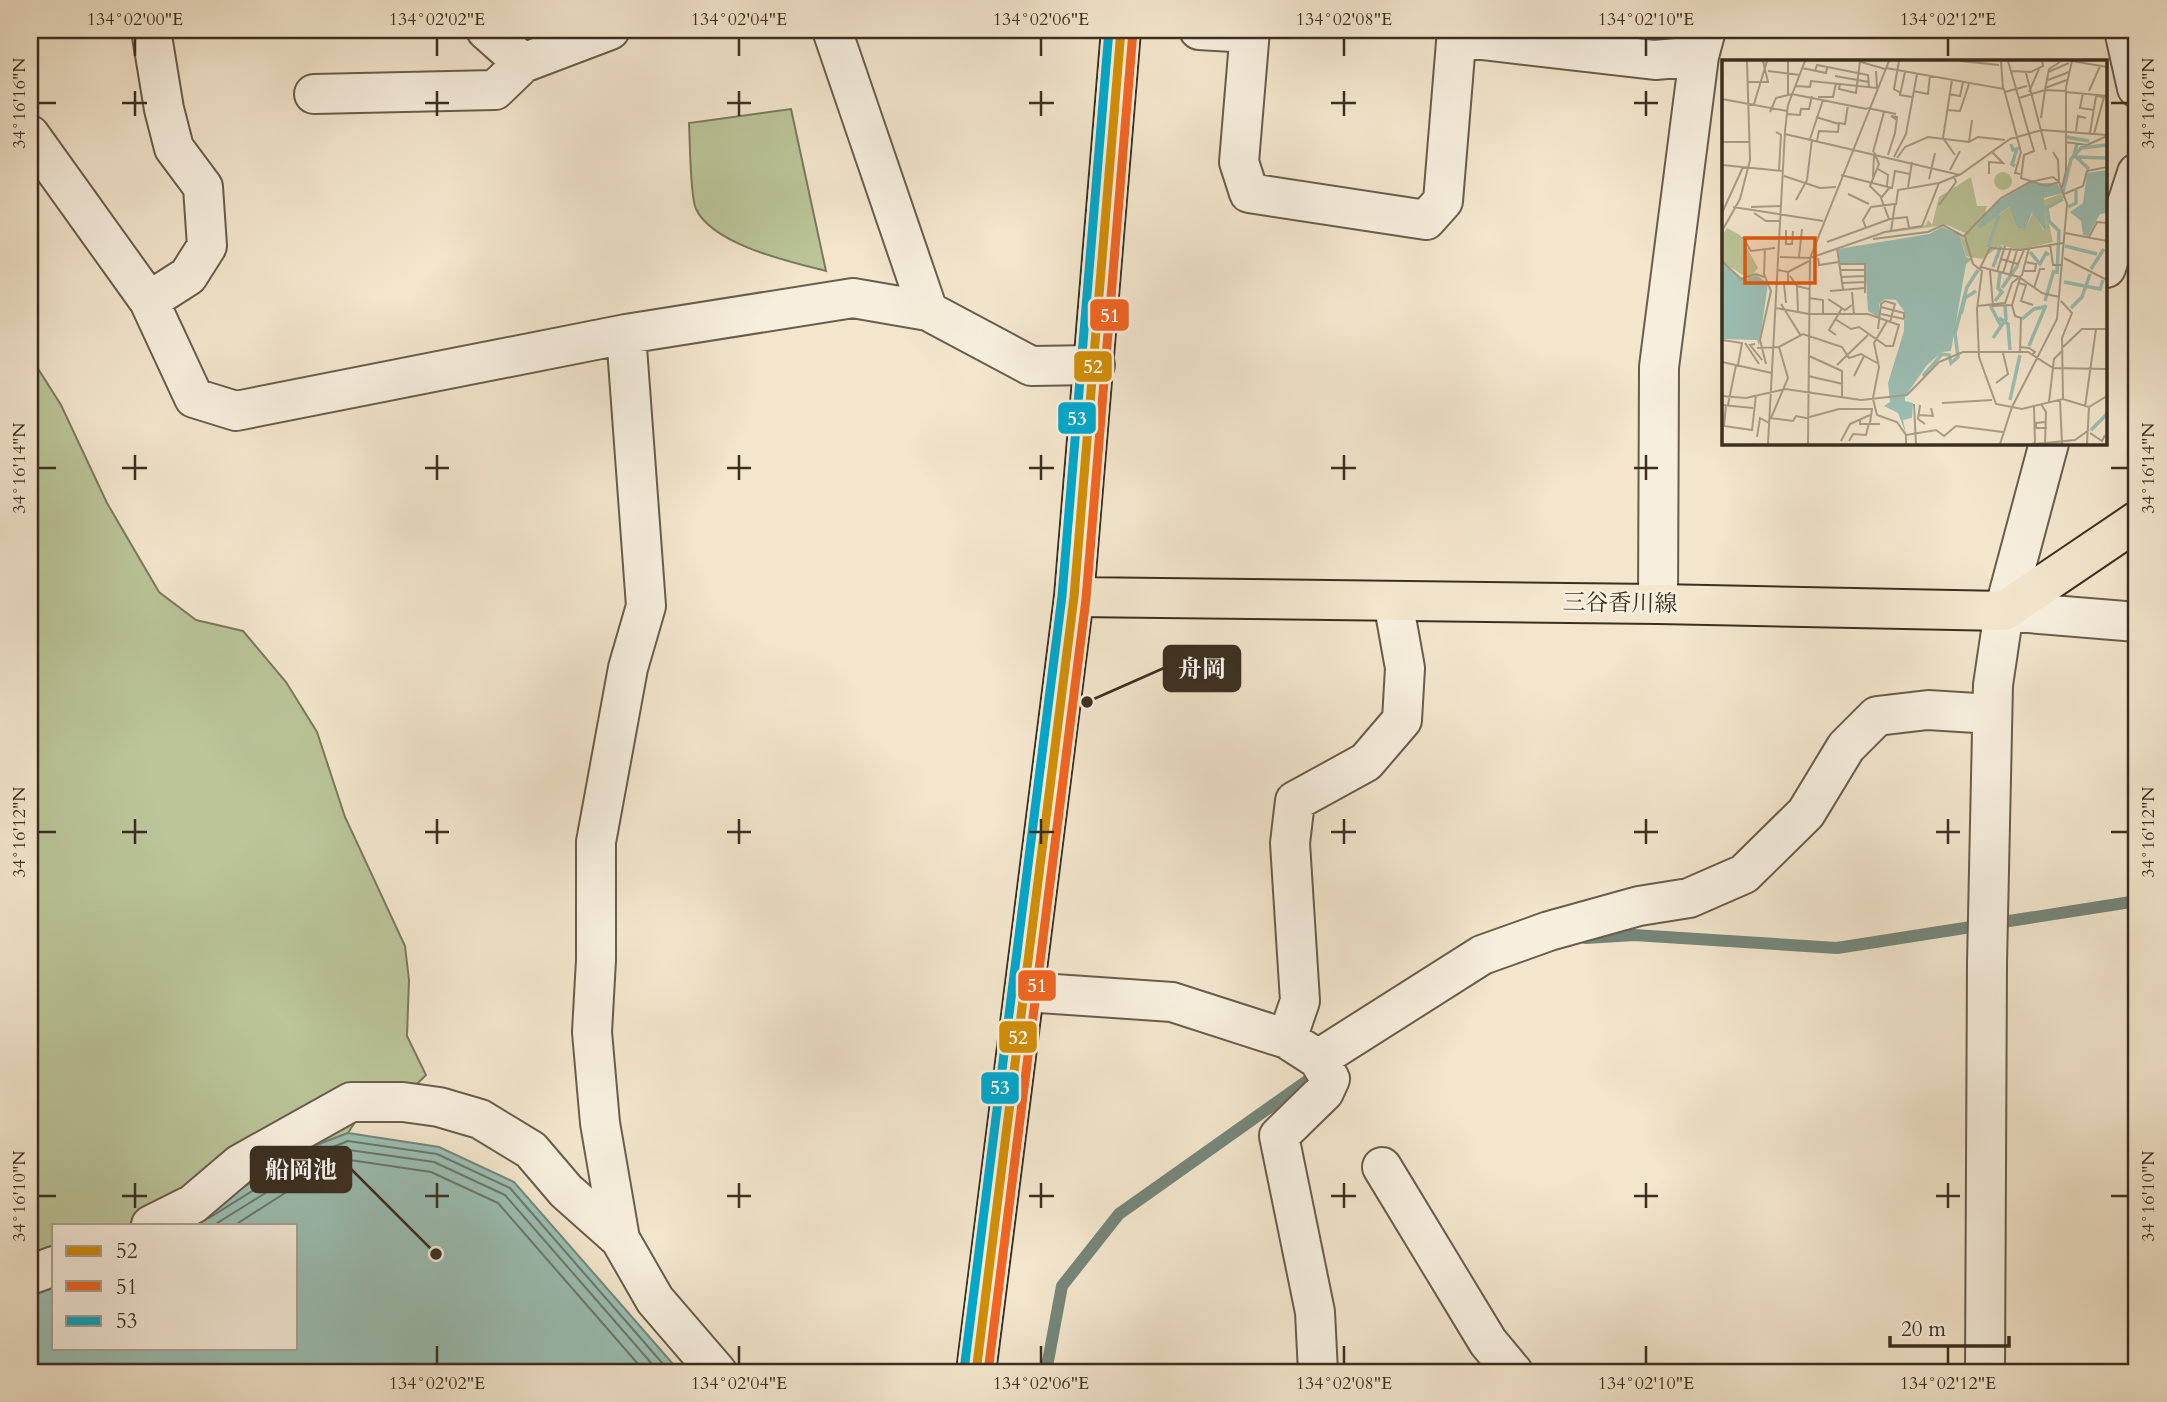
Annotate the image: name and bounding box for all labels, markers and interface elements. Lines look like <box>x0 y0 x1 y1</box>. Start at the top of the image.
text: 134°02'00"E <box>87 7 183 32</box>
text: 134°02'02"E <box>389 7 485 32</box>
text: 134°02'04"E <box>691 7 787 32</box>
text: 134°02'06"E <box>993 7 1089 32</box>
text: 134°02'08"E <box>1296 7 1392 32</box>
text: 134°02'10"E <box>1598 7 1694 32</box>
text: 134°02'12"E <box>1900 7 1996 32</box>
text: 34°16'16"N <box>7 57 32 149</box>
text: 34°16'16"N <box>2136 57 2161 149</box>
inset map <box>1722 60 2108 444</box>
line badge: 51 <box>1089 298 1130 332</box>
text: 51 <box>1100 303 1120 329</box>
line badge: 52 <box>1073 350 1113 383</box>
text: 52 <box>1083 354 1103 380</box>
line badge: 53 <box>1057 401 1097 435</box>
text: 53 <box>1067 406 1087 432</box>
text: 34°16'14"N <box>7 422 32 514</box>
text: 34°16'14"N <box>2136 422 2161 514</box>
street label: 三谷香川線 <box>1562 586 1678 620</box>
callout: 舟岡 <box>1164 646 1240 691</box>
text: 舟岡 <box>1178 653 1226 686</box>
text: 34°16'12"N <box>7 786 32 878</box>
text: 34°16'12"N <box>2136 786 2161 878</box>
line badge: 51 <box>1017 969 1057 1002</box>
text: 51 <box>1027 973 1047 999</box>
line badge: 52 <box>998 1020 1038 1054</box>
text: 52 <box>1008 1025 1028 1051</box>
line badge: 53 <box>980 1071 1020 1105</box>
text: 53 <box>990 1075 1010 1101</box>
callout: 船岡池 <box>251 1147 351 1192</box>
text: 34°16'10"N <box>7 1150 32 1242</box>
text: 34°16'10"N <box>2136 1150 2161 1242</box>
text: 船岡池 <box>265 1154 337 1187</box>
legend <box>52 1224 298 1350</box>
text: 52 <box>116 1237 138 1266</box>
text: 51 <box>116 1273 138 1302</box>
scale bar <box>1890 1304 2010 1348</box>
text: 53 <box>116 1307 138 1336</box>
text: 20 m <box>1901 1315 1946 1344</box>
text: 134°02'02"E <box>389 1371 485 1396</box>
text: 134°02'04"E <box>691 1371 787 1396</box>
text: 134°02'06"E <box>993 1371 1089 1396</box>
text: 134°02'08"E <box>1296 1371 1392 1396</box>
text: 134°02'10"E <box>1598 1371 1694 1396</box>
text: 134°02'12"E <box>1900 1371 1996 1396</box>

